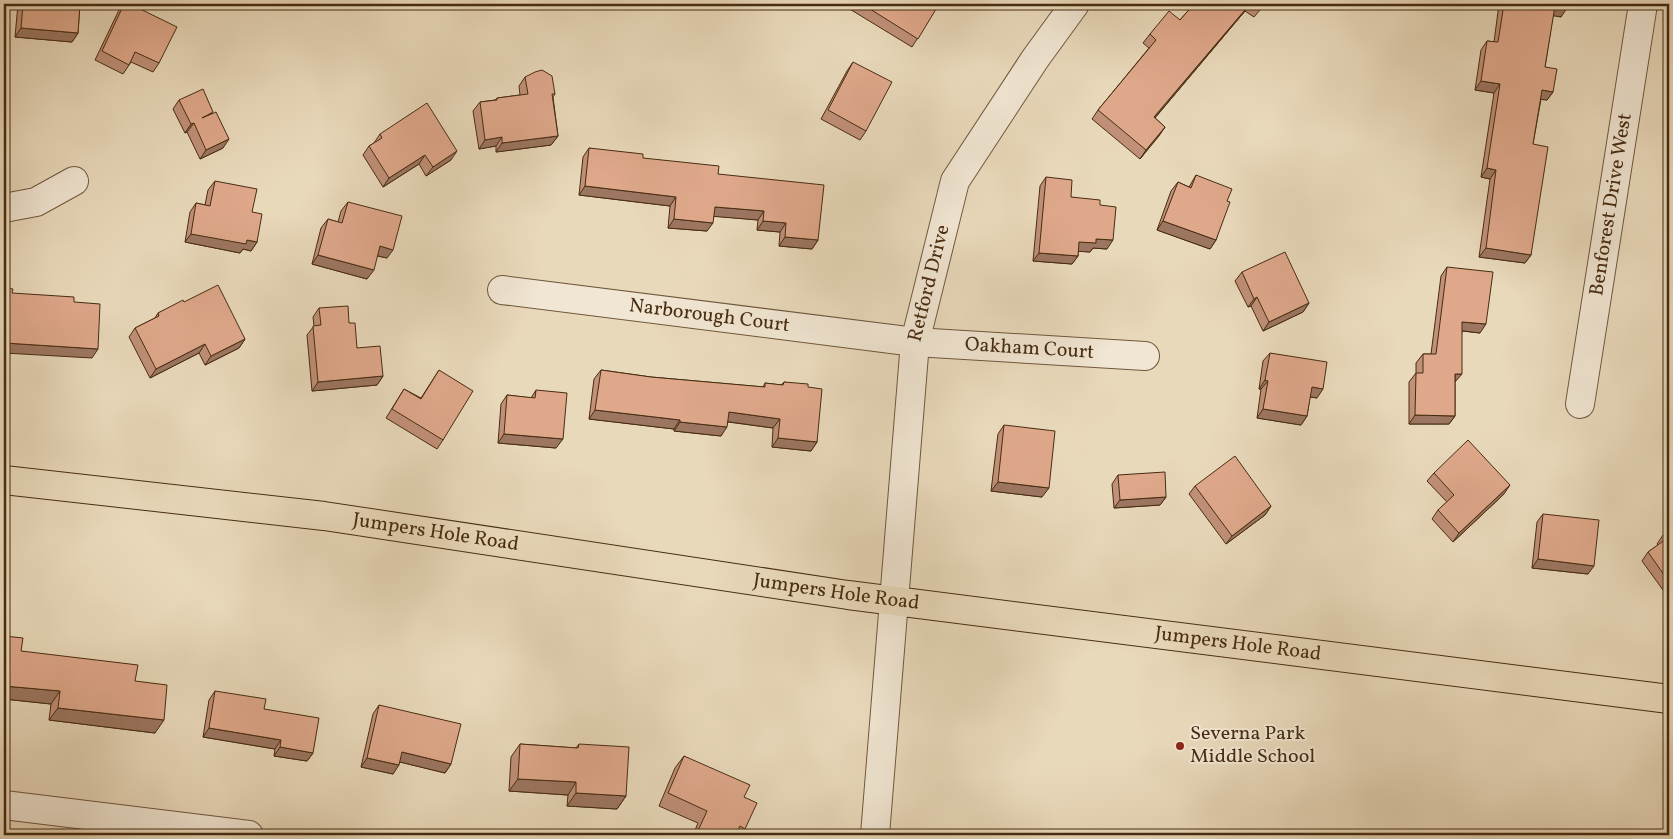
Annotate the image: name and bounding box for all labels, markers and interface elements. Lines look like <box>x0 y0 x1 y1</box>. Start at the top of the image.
street label: Benforest Drive West <box>1583 111 1640 298</box>
street label: Retford Drive <box>902 222 958 345</box>
street label: Narborough Court <box>627 292 791 340</box>
street label: Oakham Court <box>964 331 1095 367</box>
street label: Jumpers Hole Road <box>351 507 521 559</box>
street label: Jumpers Hole Road <box>751 567 921 618</box>
street label: Jumpers Hole Road <box>1153 620 1323 669</box>
place label: Severna Park Middle School <box>1190 720 1315 771</box>
marker: Severna Park Middle School <box>1174 740 1186 752</box>

